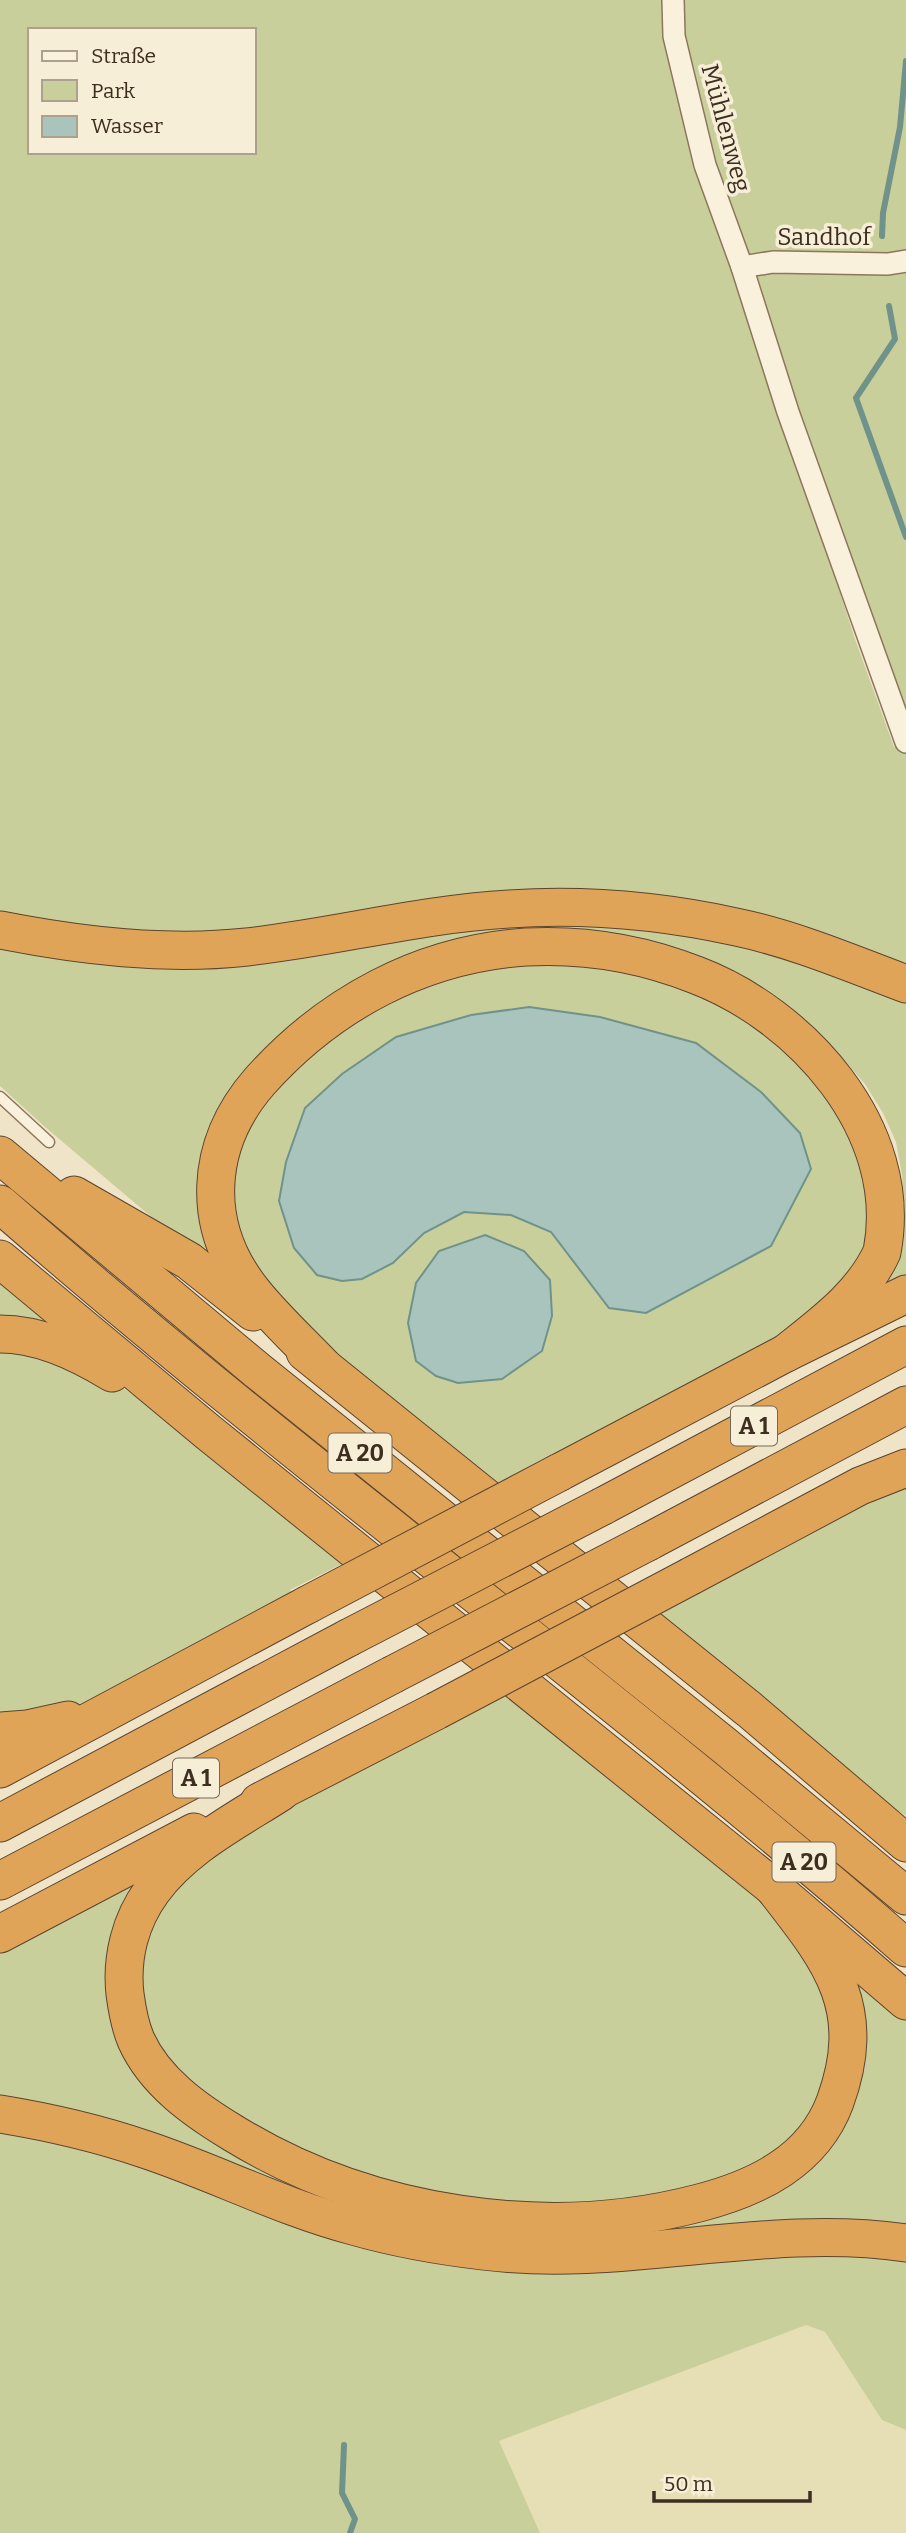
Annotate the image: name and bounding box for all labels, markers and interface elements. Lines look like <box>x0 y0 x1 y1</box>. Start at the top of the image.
legend <box>28 28 256 154</box>
text: Straße <box>91 43 156 69</box>
street label: Mühlenweg <box>696 61 756 195</box>
text: Park <box>91 78 135 104</box>
text: Wasser <box>91 113 163 139</box>
street label: Sandhof <box>777 223 872 251</box>
road number: A 1 <box>731 1406 777 1446</box>
road number: A 20 <box>328 1434 392 1472</box>
road number: A 1 <box>173 1758 219 1798</box>
road number: A 20 <box>772 1842 836 1882</box>
scale bar <box>654 2460 810 2504</box>
text: 50 m <box>664 2471 713 2497</box>

